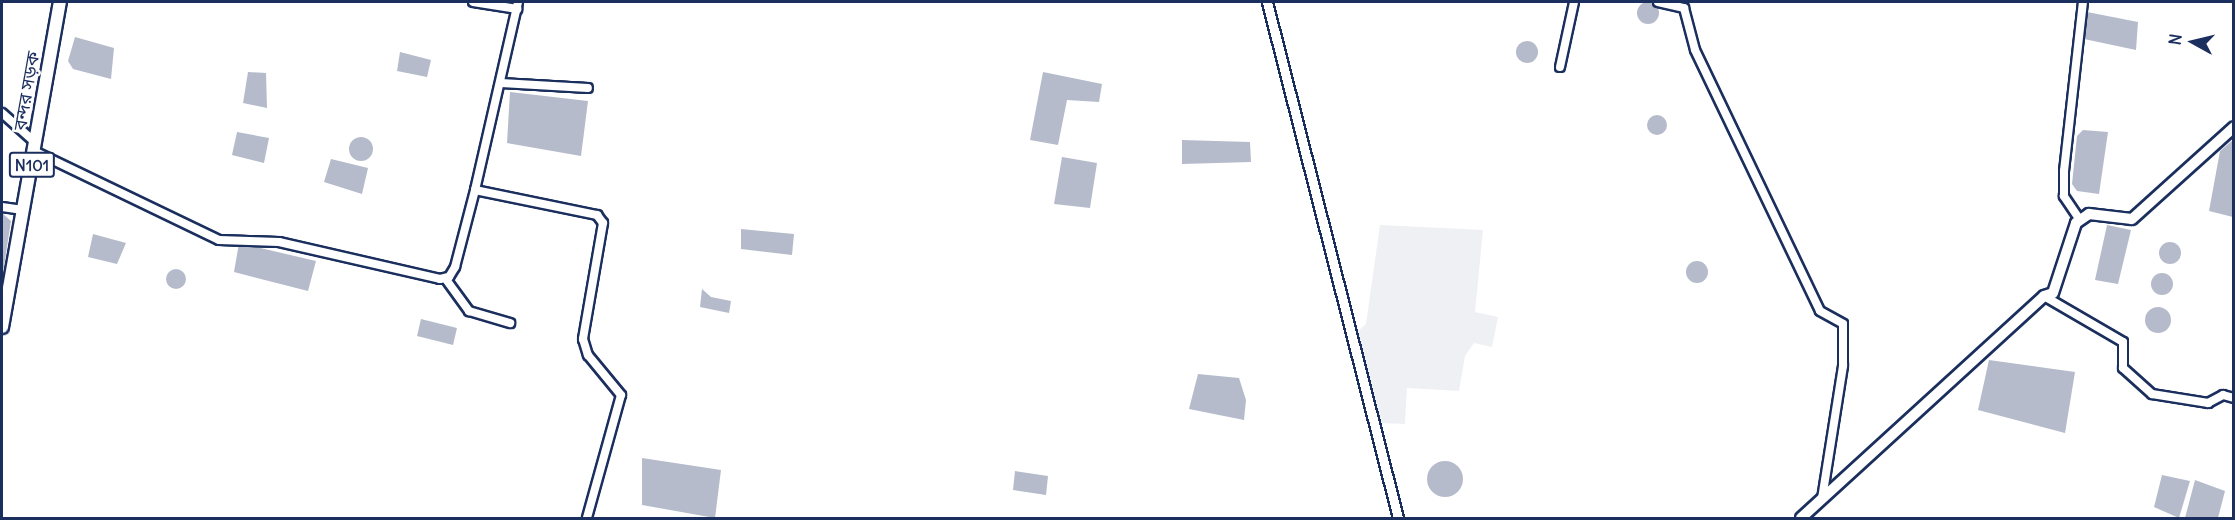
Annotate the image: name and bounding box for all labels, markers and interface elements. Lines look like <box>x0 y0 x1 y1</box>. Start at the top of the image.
north arrow <box>2163 12 2223 72</box>
text: N <box>2165 33 2186 46</box>
street label: বন্দর সড়ক <box>9 50 45 132</box>
road number: N101 <box>8 152 56 178</box>

